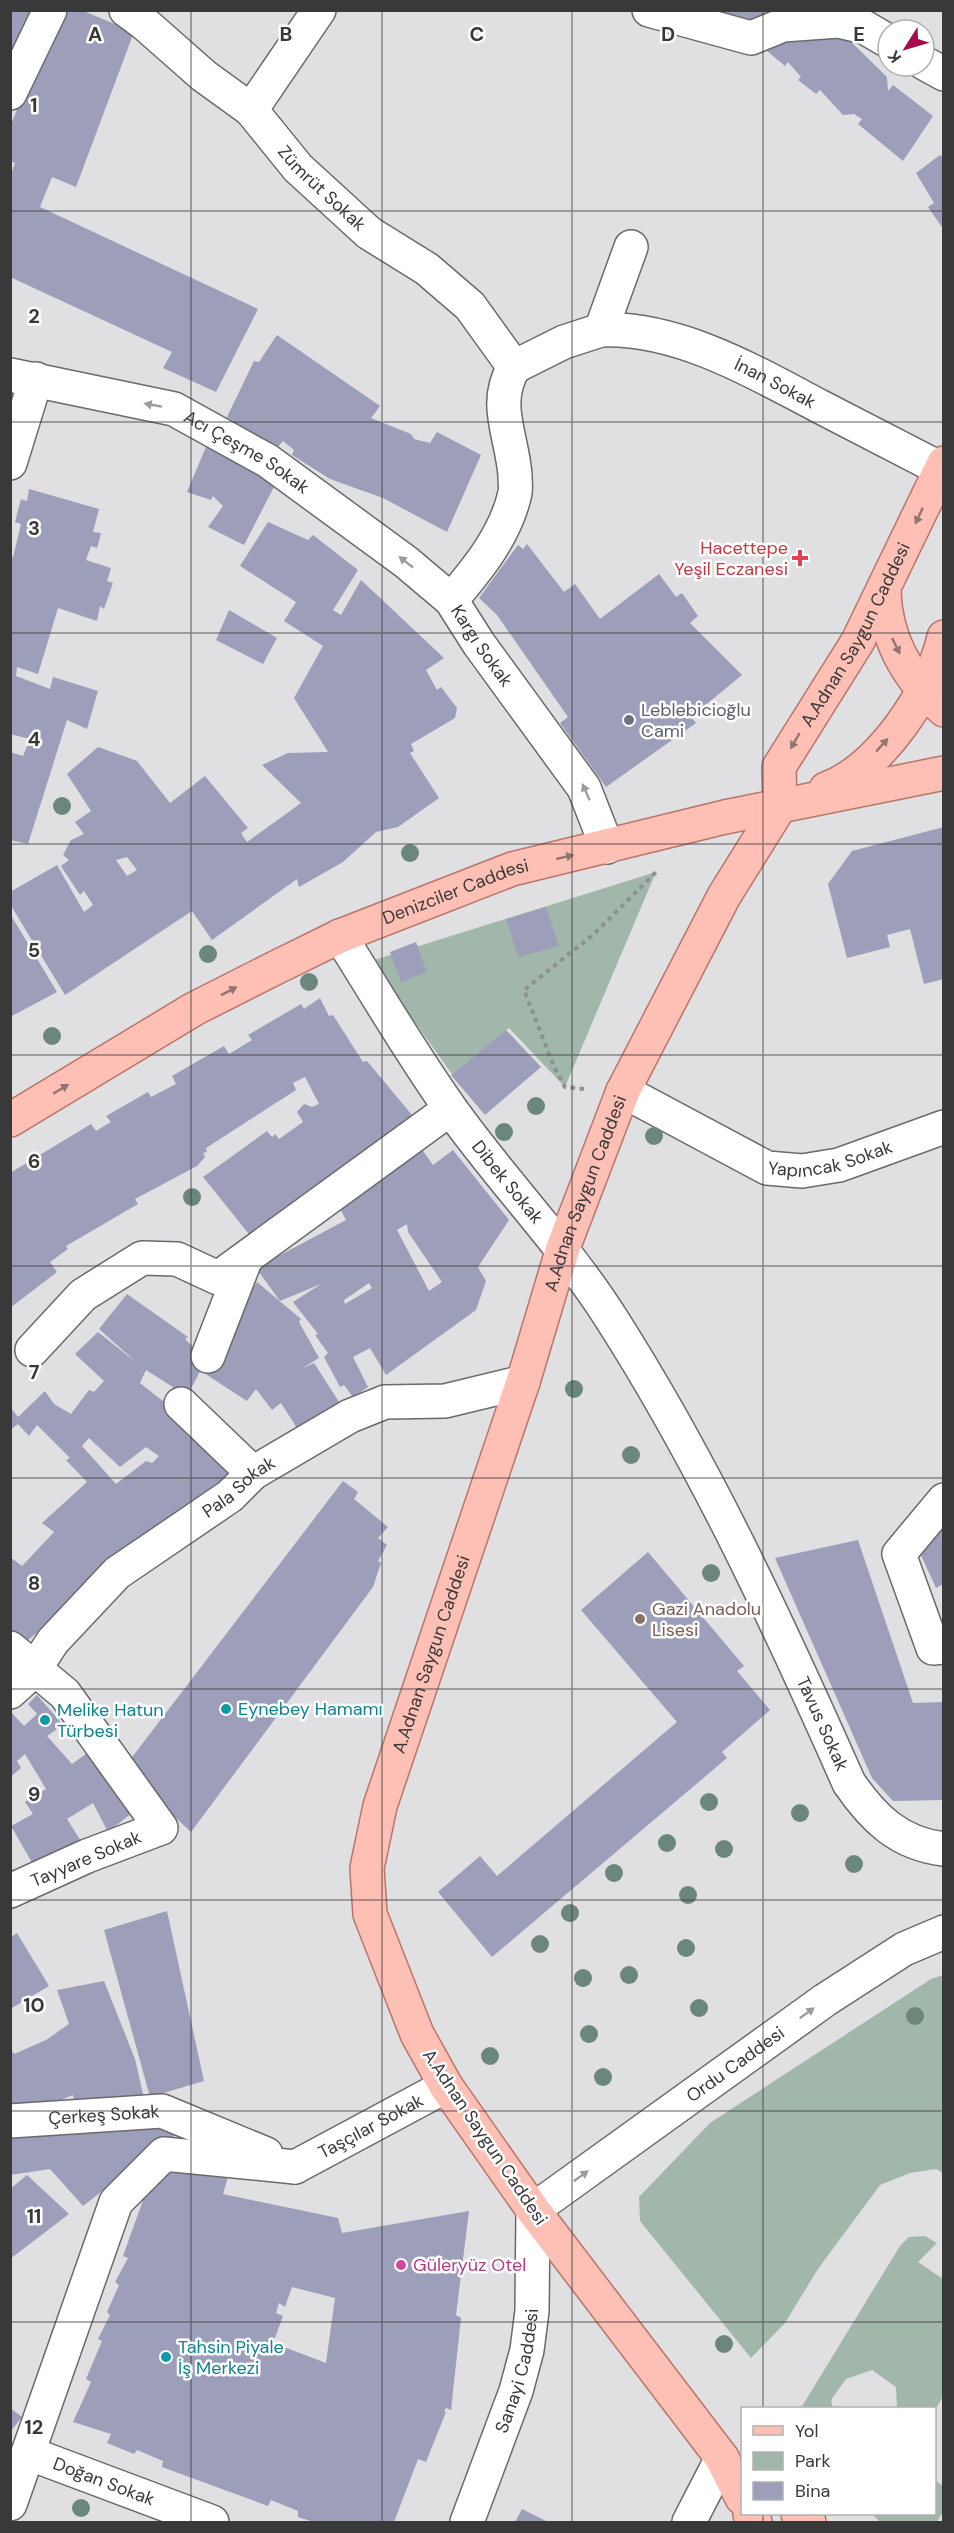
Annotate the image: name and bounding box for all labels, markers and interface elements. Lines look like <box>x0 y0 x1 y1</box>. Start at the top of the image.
north arrow <box>876 18 936 78</box>
text: A <box>88 21 102 47</box>
text: B <box>280 21 292 47</box>
text: C <box>470 21 484 47</box>
text: D <box>661 21 675 47</box>
text: E <box>853 21 865 47</box>
text: K <box>883 46 906 67</box>
text: 1 <box>30 92 38 118</box>
street label: Zümrüt Sokak <box>272 140 371 236</box>
text: 2 <box>28 303 40 329</box>
street label: İnan Sokak <box>730 352 820 414</box>
one-way arrow <box>143 400 162 409</box>
street label: Acı Çeşme Sokak <box>180 405 314 499</box>
one-way arrow <box>914 507 923 524</box>
text: 3 <box>28 515 40 541</box>
place label: Hacettepe Yeşil Eczanesi <box>674 536 788 581</box>
street label: A.Adnan Saygun Caddesi <box>795 538 916 732</box>
marker: Hacettepe Yeşil Eczanesi <box>793 551 807 565</box>
one-way arrow <box>398 556 414 569</box>
street label: Kargı Sokak <box>445 600 518 692</box>
one-way arrow <box>890 637 900 655</box>
place label: Leblebicioğlu Cami <box>641 698 751 743</box>
marker: Leblebicioğlu Cami <box>622 713 636 727</box>
text: 4 <box>28 726 41 752</box>
one-way arrow <box>789 733 800 749</box>
one-way arrow <box>875 738 889 753</box>
one-way arrow <box>581 784 590 801</box>
one-way arrow <box>556 851 574 861</box>
street label: Denizciler Caddesi <box>379 853 531 930</box>
text: 5 <box>28 937 40 963</box>
one-way arrow <box>221 986 238 996</box>
one-way arrow <box>53 1084 69 1095</box>
street label: A.Adnan Saygun Caddesi <box>539 1092 632 1294</box>
street label: Dibek Sokak <box>466 1135 549 1229</box>
street label: Yapıncak Sokak <box>767 1135 896 1183</box>
text: 6 <box>28 1148 40 1174</box>
text: 7 <box>29 1359 40 1385</box>
street label: Pala Sokak <box>198 1451 280 1523</box>
street label: A.Adnan Saygun Caddesi <box>387 1552 476 1756</box>
text: 8 <box>28 1570 40 1596</box>
place label: Gazi Anadolu Lisesi <box>652 1597 761 1642</box>
marker: Gazi Anadolu Lisesi <box>633 1612 647 1626</box>
street label: Tavus Sokak <box>791 1673 854 1775</box>
place label: Eynebey Hamamı <box>238 1697 383 1721</box>
place label: Melike Hatun Türbesi <box>57 1698 164 1743</box>
marker: Eynebey Hamamı <box>219 1702 233 1716</box>
marker: Melike Hatun Türbesi <box>38 1713 52 1727</box>
text: 9 <box>28 1781 40 1807</box>
street label: Tayyare Sokak <box>27 1825 145 1893</box>
text: 10 <box>23 1992 45 2018</box>
one-way arrow <box>799 2007 815 2019</box>
street label: Ordu Caddesi <box>682 2021 789 2108</box>
street label: A.Adnan Saygun Caddesi <box>417 2044 553 2230</box>
street label: Taşçılar Sokak <box>314 2088 428 2164</box>
street label: Çerkeş Sokak <box>47 2099 160 2130</box>
one-way arrow <box>572 2170 588 2182</box>
text: 11 <box>27 2203 41 2229</box>
place label: Güleryüz Otel <box>413 2253 526 2277</box>
marker: Güleryüz Otel <box>394 2258 408 2272</box>
street label: Sanayi Caddesi <box>489 2308 544 2436</box>
place label: Tahsin Piyale İş Merkezi <box>178 2335 284 2380</box>
marker: Tahsin Piyale İş Merkezi <box>159 2350 173 2364</box>
legend <box>741 2407 936 2515</box>
text: 12 <box>25 2414 43 2440</box>
text: Yol <box>795 2419 819 2443</box>
text: Park <box>795 2449 831 2473</box>
street label: Doğan Sokak <box>50 2451 158 2511</box>
text: Bina <box>795 2479 830 2503</box>

